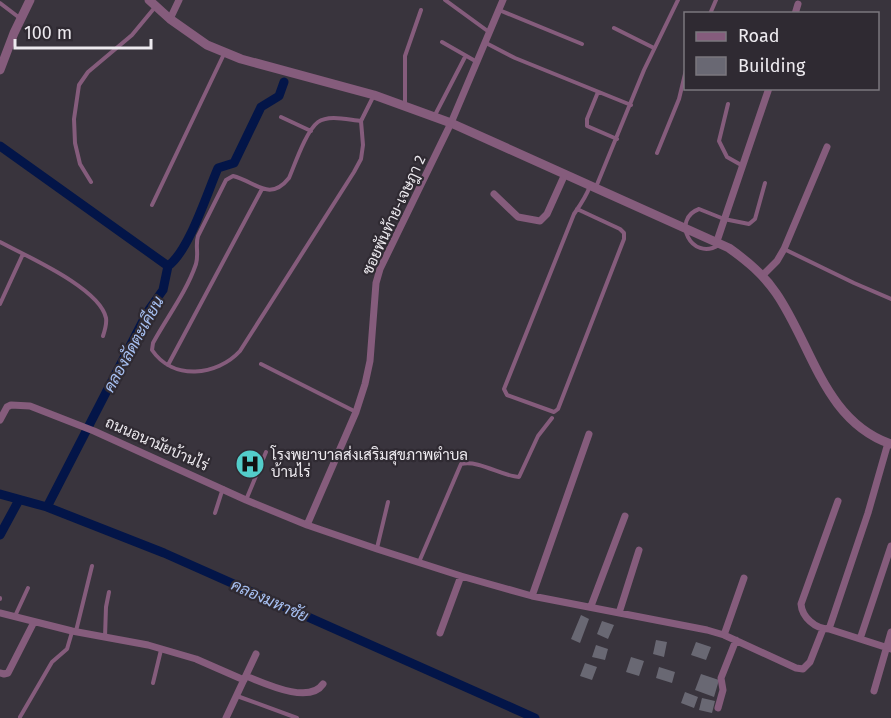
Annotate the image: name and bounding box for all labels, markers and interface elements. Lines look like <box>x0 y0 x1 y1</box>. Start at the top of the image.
scale bar <box>15 12 152 50</box>
legend <box>684 12 879 90</box>
text: 100 m <box>24 22 72 44</box>
text: Road <box>738 25 780 47</box>
text: Building <box>738 55 806 77</box>
street label: ซอยพันท้าย-เจษฎา 2 <box>358 152 430 278</box>
water label: คลองลัดตะเคียน <box>98 292 168 395</box>
street label: ถนนอนามัยบ้านไร่ <box>103 412 212 475</box>
place label: โรงพยาบาลส่งเสริมสุขภาพตำบล บ้านไร่ <box>270 445 468 481</box>
hospital icon: โรงพยาบาลส่งเสริมสุขภาพตำบล บ้านไร่ <box>234 448 266 480</box>
water label: คลองมหาชัย <box>228 574 312 626</box>

